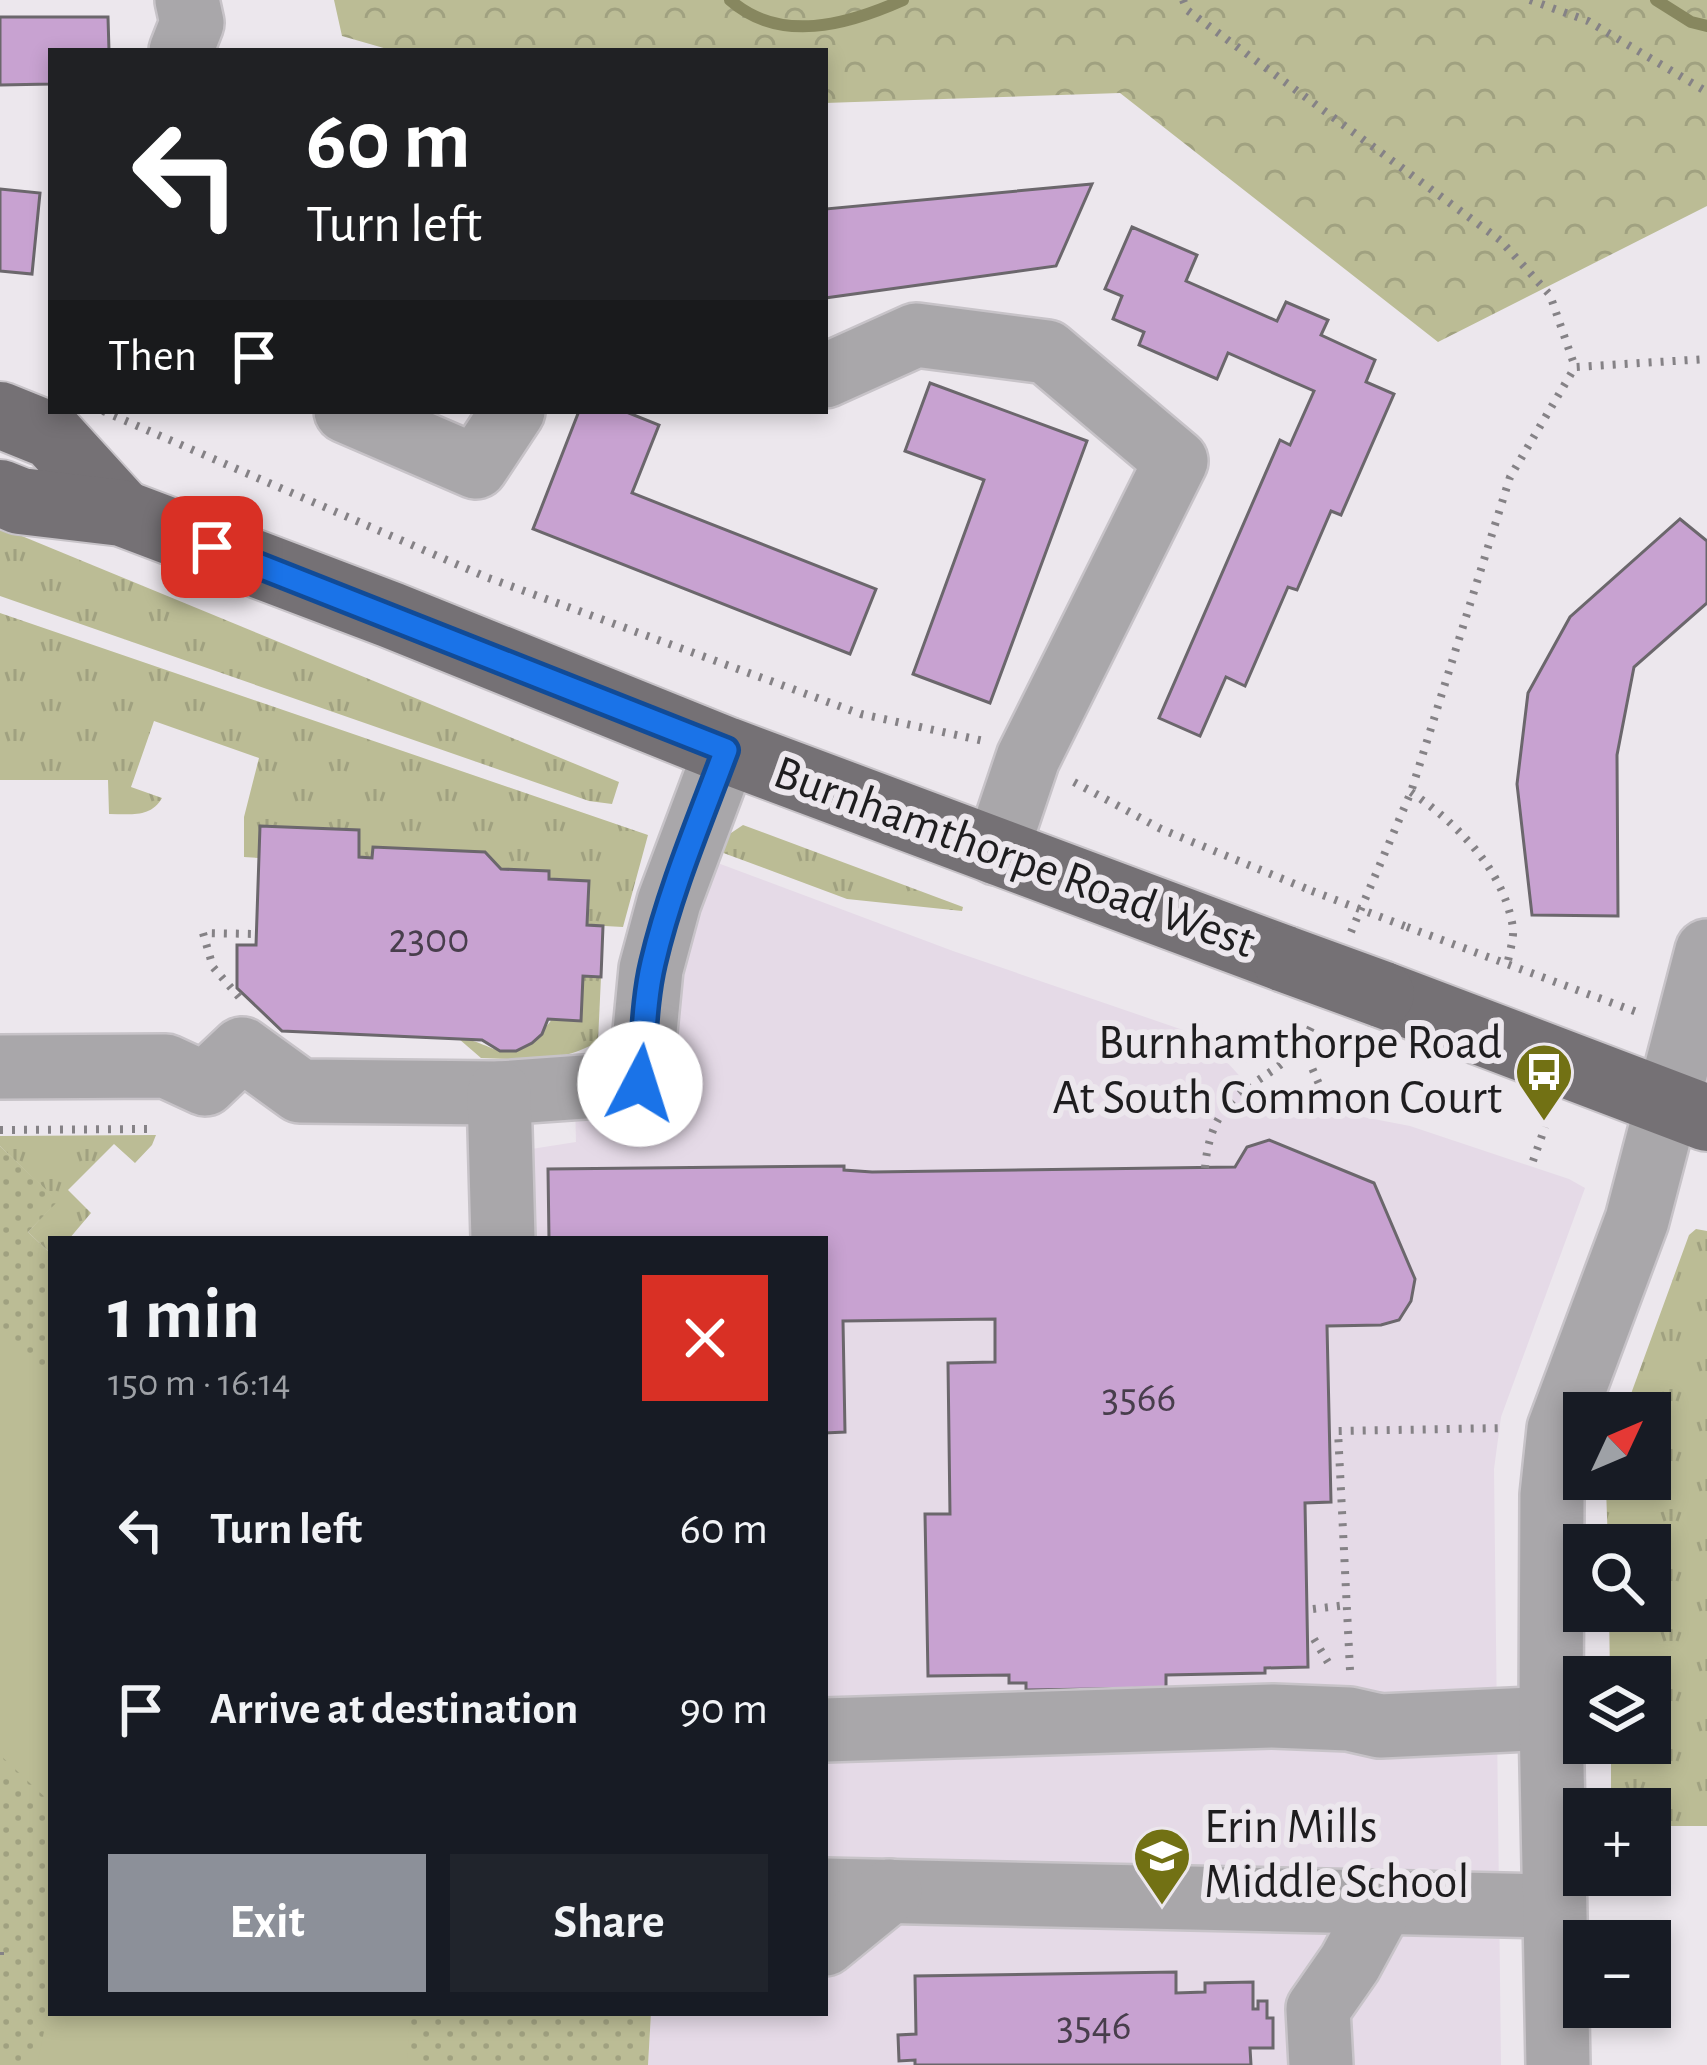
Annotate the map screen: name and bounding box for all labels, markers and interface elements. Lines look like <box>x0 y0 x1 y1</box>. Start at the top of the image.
icon: left <box>108 96 264 252</box>
text: 60 m <box>306 100 471 184</box>
text: Turn left <box>306 198 482 252</box>
icon: arrive <box>221 324 287 390</box>
text: Then <box>108 334 197 379</box>
pin <box>161 496 263 598</box>
icon: arrive <box>179 514 245 580</box>
street label: Burnhamthorpe Road West <box>767 749 1261 967</box>
house number: 2300 <box>389 918 469 960</box>
place label: Burnhamthorpe Road At South Common Court <box>1052 1020 1502 1123</box>
position arrow <box>577 1021 703 1147</box>
bus stop icon: Burnhamthorpe Road At South Common Court <box>1513 1041 1575 1123</box>
button: close <box>642 1275 768 1401</box>
text: 1 min <box>108 1279 260 1351</box>
text: 150 m · 16:14 <box>108 1364 291 1403</box>
house number: 3566 <box>1102 1377 1176 1419</box>
north arrow <box>1563 1392 1671 1500</box>
map controls <box>1563 1392 1671 2028</box>
icon: left <box>108 1497 174 1563</box>
text: Turn left <box>210 1507 362 1552</box>
text: 60 m <box>680 1507 768 1552</box>
button: search <box>1563 1524 1671 1632</box>
button: layers <box>1563 1656 1671 1764</box>
icon: arrive <box>108 1677 174 1743</box>
text: Arrive at destination <box>210 1687 578 1732</box>
text: 90 m <box>680 1687 768 1732</box>
button: + <box>1563 1788 1671 1896</box>
place label: Erin Mills Middle School <box>1204 1804 1469 1907</box>
school or university icon: Erin Mills Middle School <box>1131 1825 1193 1907</box>
button: Exit <box>108 1854 426 1992</box>
button: Share <box>450 1854 768 1992</box>
button: − <box>1563 1920 1671 2028</box>
house number: 3546 <box>1057 2005 1131 2047</box>

